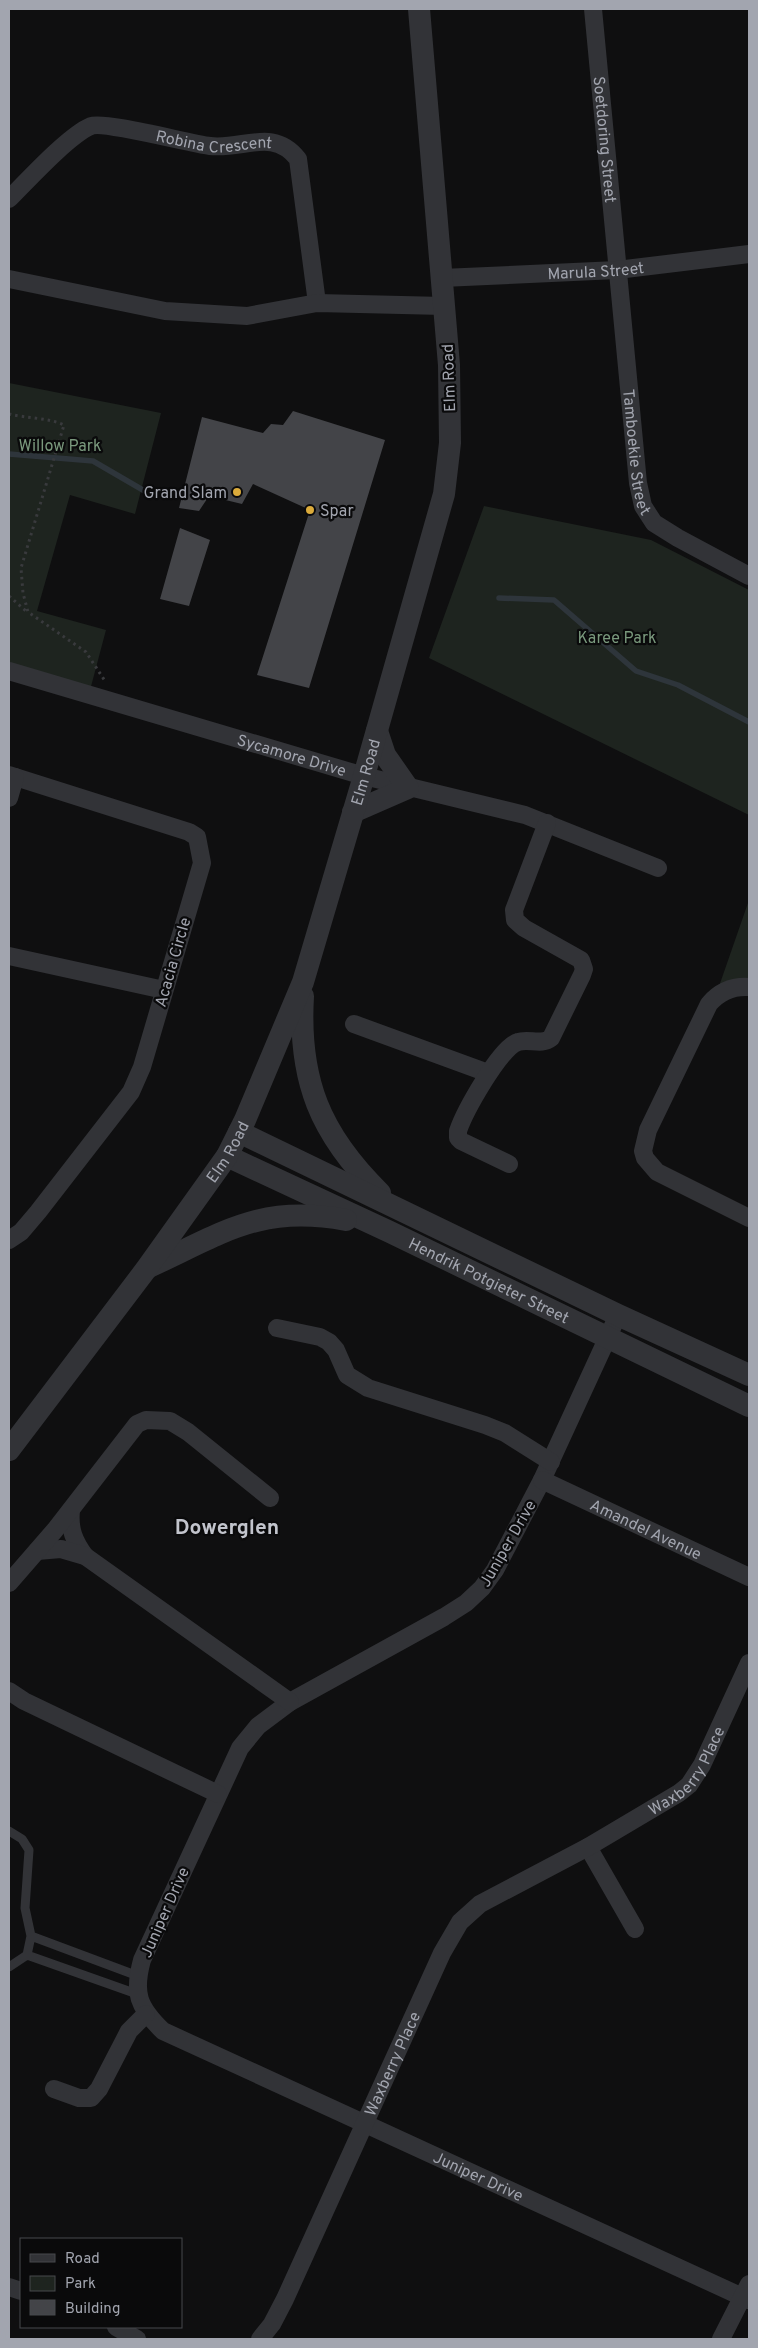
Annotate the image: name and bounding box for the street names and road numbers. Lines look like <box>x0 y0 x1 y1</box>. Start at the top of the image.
street label: Soetdoring Street <box>587 75 619 204</box>
street label: Robina Crescent <box>154 127 273 159</box>
street label: Marula Street <box>547 259 645 285</box>
street label: Elm Road <box>439 344 461 412</box>
street label: Tamboekie Street <box>617 388 654 520</box>
street label: Sycamore Drive <box>234 731 348 782</box>
street label: Elm Road <box>348 737 386 808</box>
street label: Acacia Circle <box>152 915 196 1010</box>
street label: Elm Road <box>203 1118 255 1187</box>
street label: Hendrik Potgieter Street <box>405 1234 572 1329</box>
street label: Amandel Avenue <box>586 1496 704 1565</box>
street label: Juniper Drive <box>476 1497 542 1591</box>
street label: Waxberry Place <box>645 1724 730 1821</box>
street label: Juniper Drive <box>137 1864 195 1961</box>
street label: Waxberry Place <box>361 2009 426 2120</box>
street label: Juniper Drive <box>429 2148 526 2207</box>

